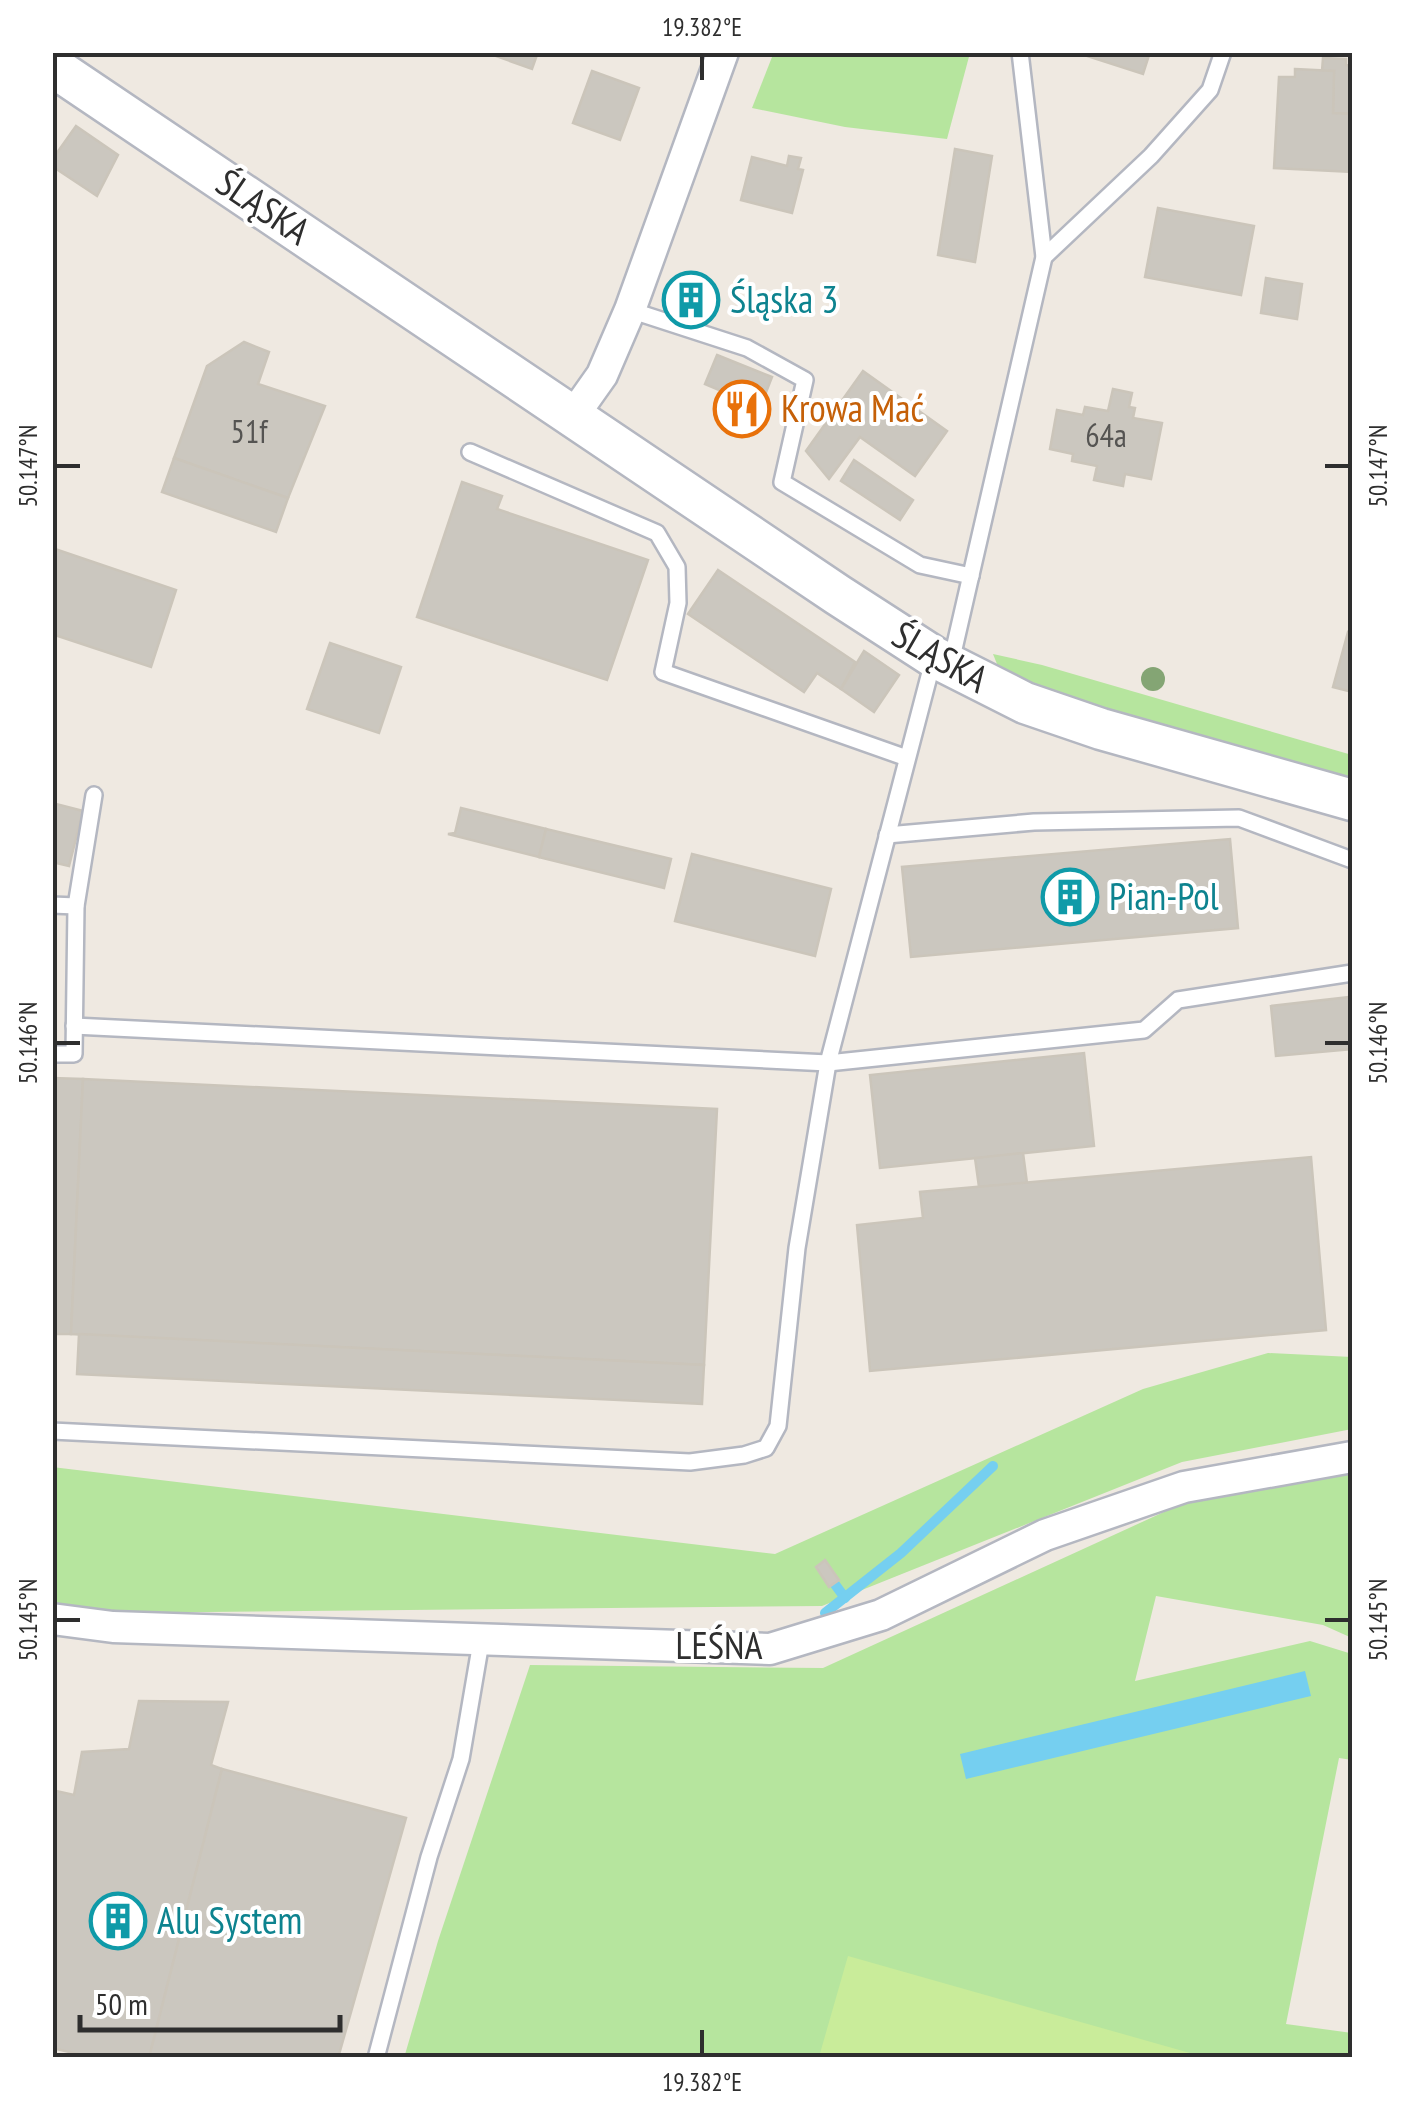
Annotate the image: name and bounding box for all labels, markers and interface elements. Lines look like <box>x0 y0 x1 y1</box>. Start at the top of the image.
text: 19.382°E <box>662 11 742 43</box>
street label: ŚLĄSKA <box>208 157 320 255</box>
building icon: Śląska 3 <box>661 270 721 330</box>
place label: Śląska 3 <box>730 274 838 323</box>
restaurant icon: Krowa Mać <box>712 379 772 439</box>
place label: Krowa Mać <box>781 383 924 432</box>
house number: 51f <box>230 410 269 452</box>
house number: 64a <box>1085 414 1127 456</box>
text: 50.147°N <box>12 425 44 507</box>
text: 50.147°N <box>1362 425 1394 507</box>
street label: ŚLĄSKA <box>884 609 997 703</box>
building icon: Pian-Pol <box>1040 867 1100 927</box>
place label: Pian-Pol <box>1109 871 1219 920</box>
text: 50.146°N <box>12 1002 44 1084</box>
text: 50.146°N <box>1362 1002 1394 1084</box>
text: 50.145°N <box>12 1579 44 1661</box>
text: 50.145°N <box>1362 1579 1394 1661</box>
street label: LEŚNA <box>676 1620 762 1669</box>
building icon: Alu System <box>88 1891 148 1951</box>
place label: Alu System <box>157 1895 302 1944</box>
scale bar <box>80 1970 340 2032</box>
text: 50 m <box>95 1984 148 2023</box>
text: 19.382°E <box>662 2066 742 2098</box>

